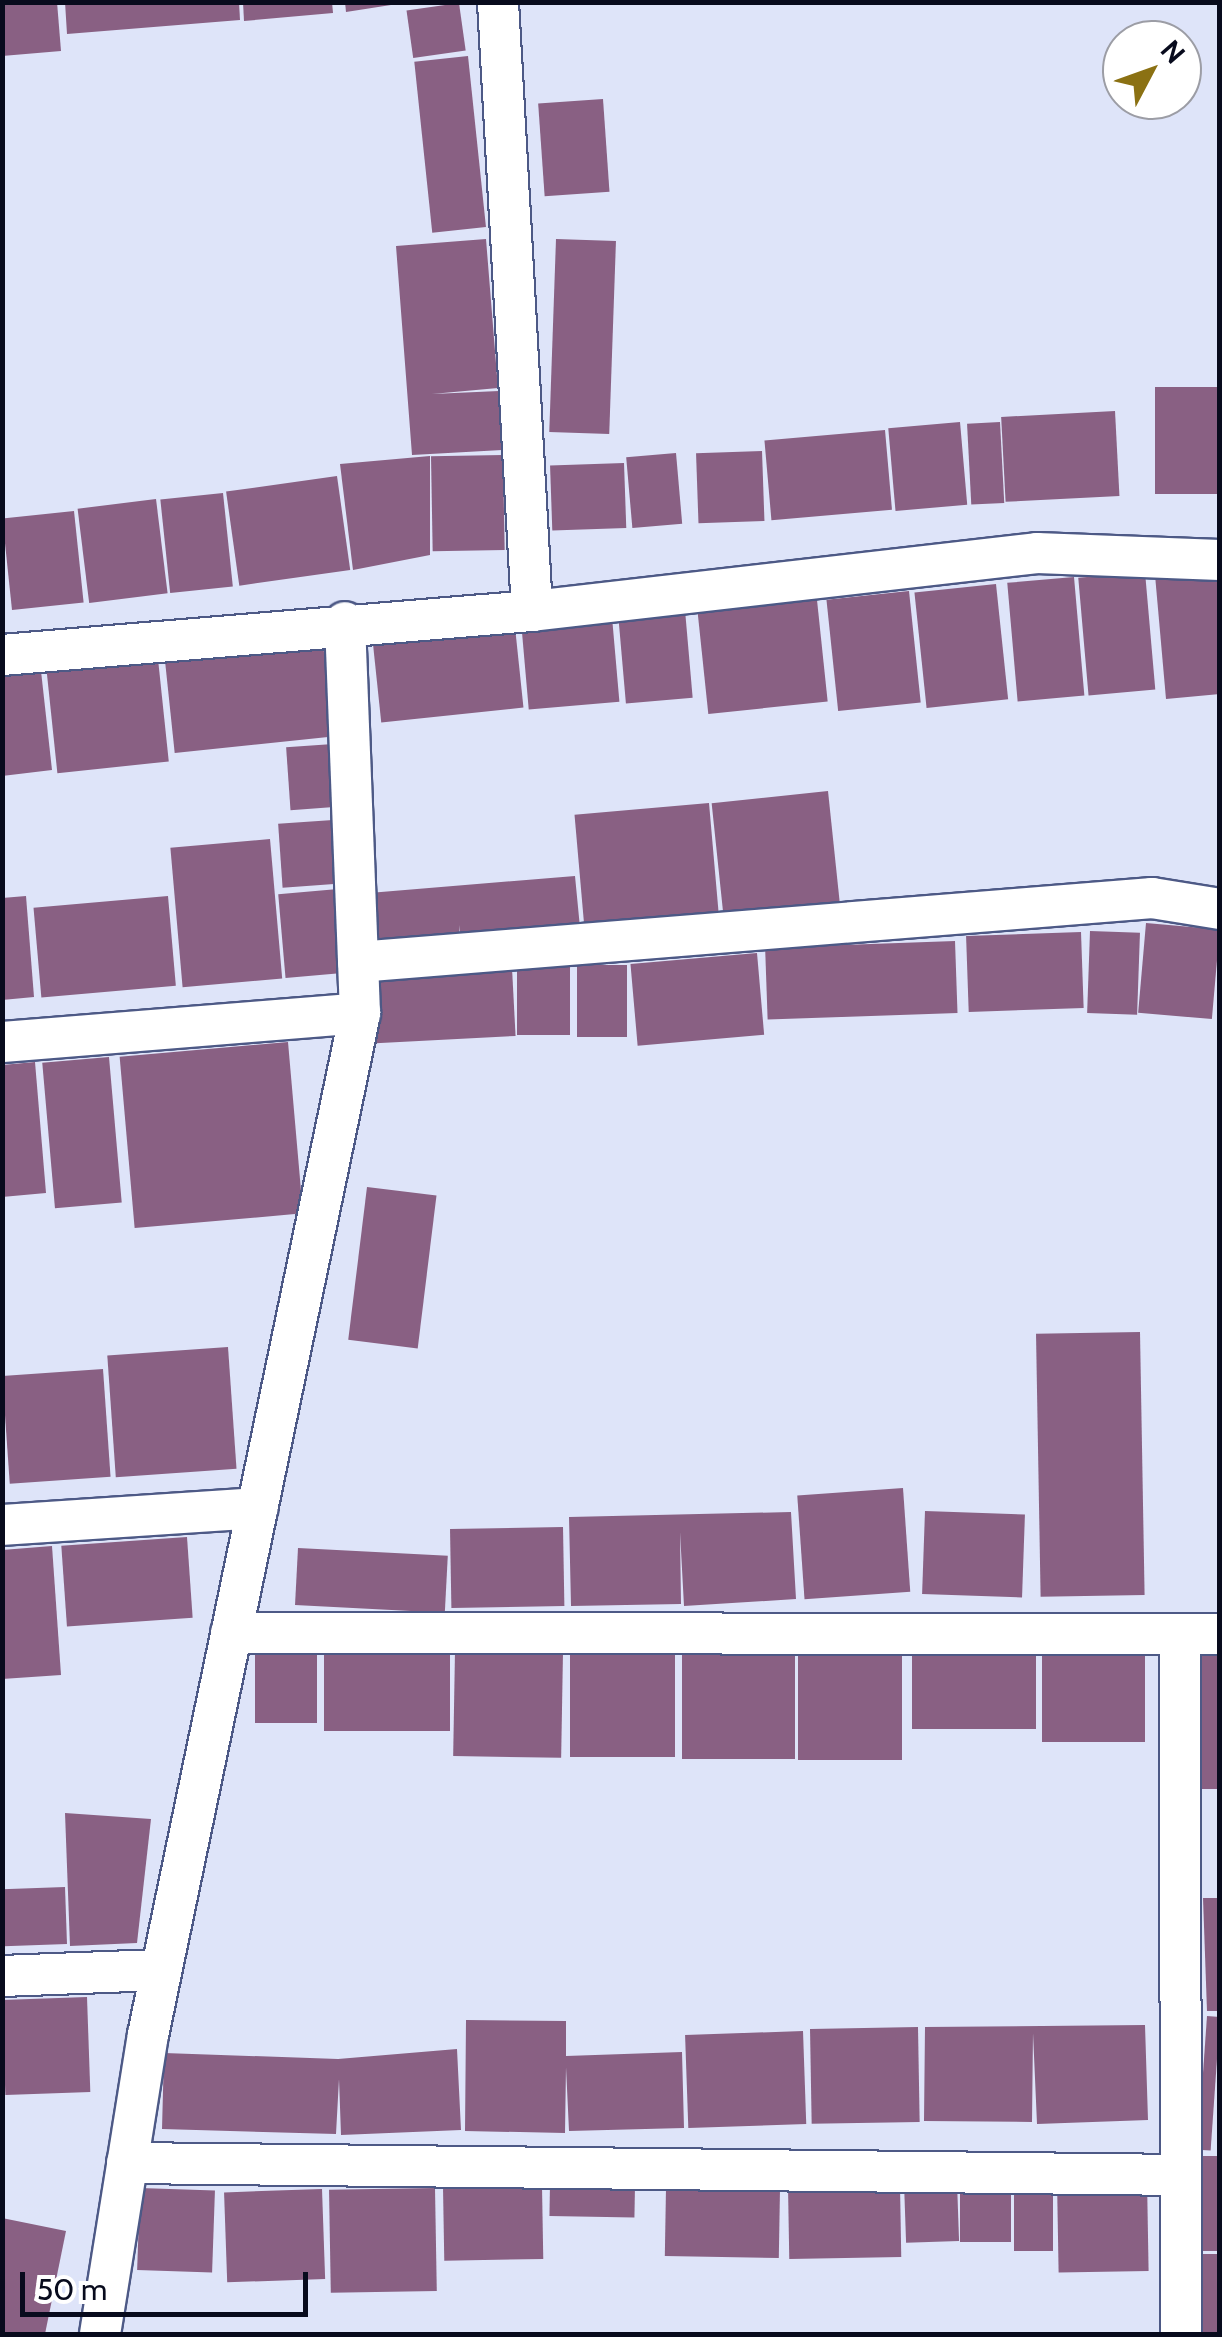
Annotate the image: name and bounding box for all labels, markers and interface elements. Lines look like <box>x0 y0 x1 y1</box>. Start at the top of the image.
north arrow <box>1102 20 1202 120</box>
text: N <box>1154 33 1192 70</box>
scale bar <box>25 2252 312 2314</box>
text: 50 m <box>37 2271 107 2308</box>

